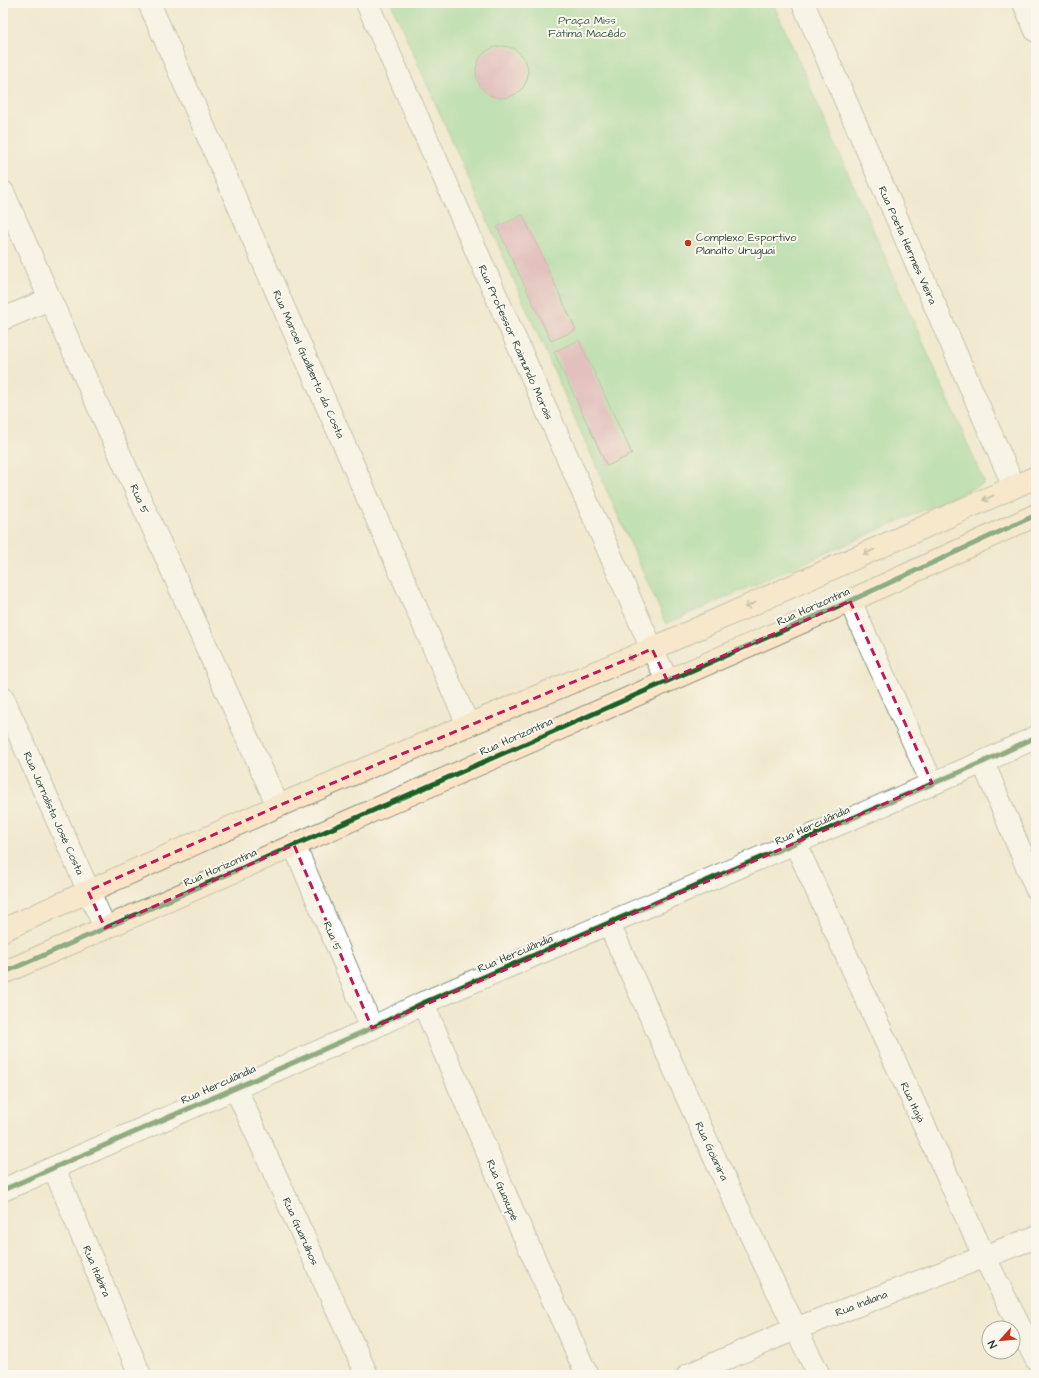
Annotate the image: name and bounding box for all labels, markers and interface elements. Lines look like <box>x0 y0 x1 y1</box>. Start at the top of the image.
park label: Praça Miss Fátima Macêdo <box>548 13 626 41</box>
street label: Rua Poeta Hermes Vieira <box>875 184 941 307</box>
place label: Complexo Esportivo Planalto Uruguai <box>696 230 797 259</box>
marker: Complexo Esportivo Planalto Uruguai <box>683 238 693 248</box>
street label: Rua Professor Raimundo Morais <box>475 262 557 422</box>
street label: Rua Manoel Gualberto da Costa <box>269 288 348 441</box>
street label: Rua 5 <box>126 482 153 517</box>
one-way arrow <box>982 495 994 503</box>
one-way arrow <box>863 548 875 556</box>
street label: Rua Horizontina <box>774 584 852 629</box>
one-way arrow <box>745 602 757 609</box>
one-way arrow <box>626 654 638 662</box>
street label: Rua Horizontina <box>477 714 555 759</box>
street label: Rua Jornalista José Costa <box>20 749 88 878</box>
street label: Rua Herculândia <box>772 802 852 849</box>
street label: Rua Horizontina <box>181 845 259 890</box>
street label: Rua 5 <box>320 919 346 954</box>
street label: Rua Herculândia <box>475 931 555 976</box>
street label: Rua Herculândia <box>178 1061 258 1108</box>
street label: Rua Itajá <box>897 1080 929 1125</box>
street label: Rua Goianira <box>691 1119 732 1183</box>
street label: Rua Guaxupé <box>483 1157 522 1223</box>
street label: Rua Guarulhos <box>279 1195 322 1268</box>
street label: Rua Itabira <box>79 1243 114 1300</box>
street label: Rua Indiana <box>833 1287 890 1320</box>
north arrow <box>981 1320 1021 1360</box>
text: N <box>984 1338 1001 1351</box>

